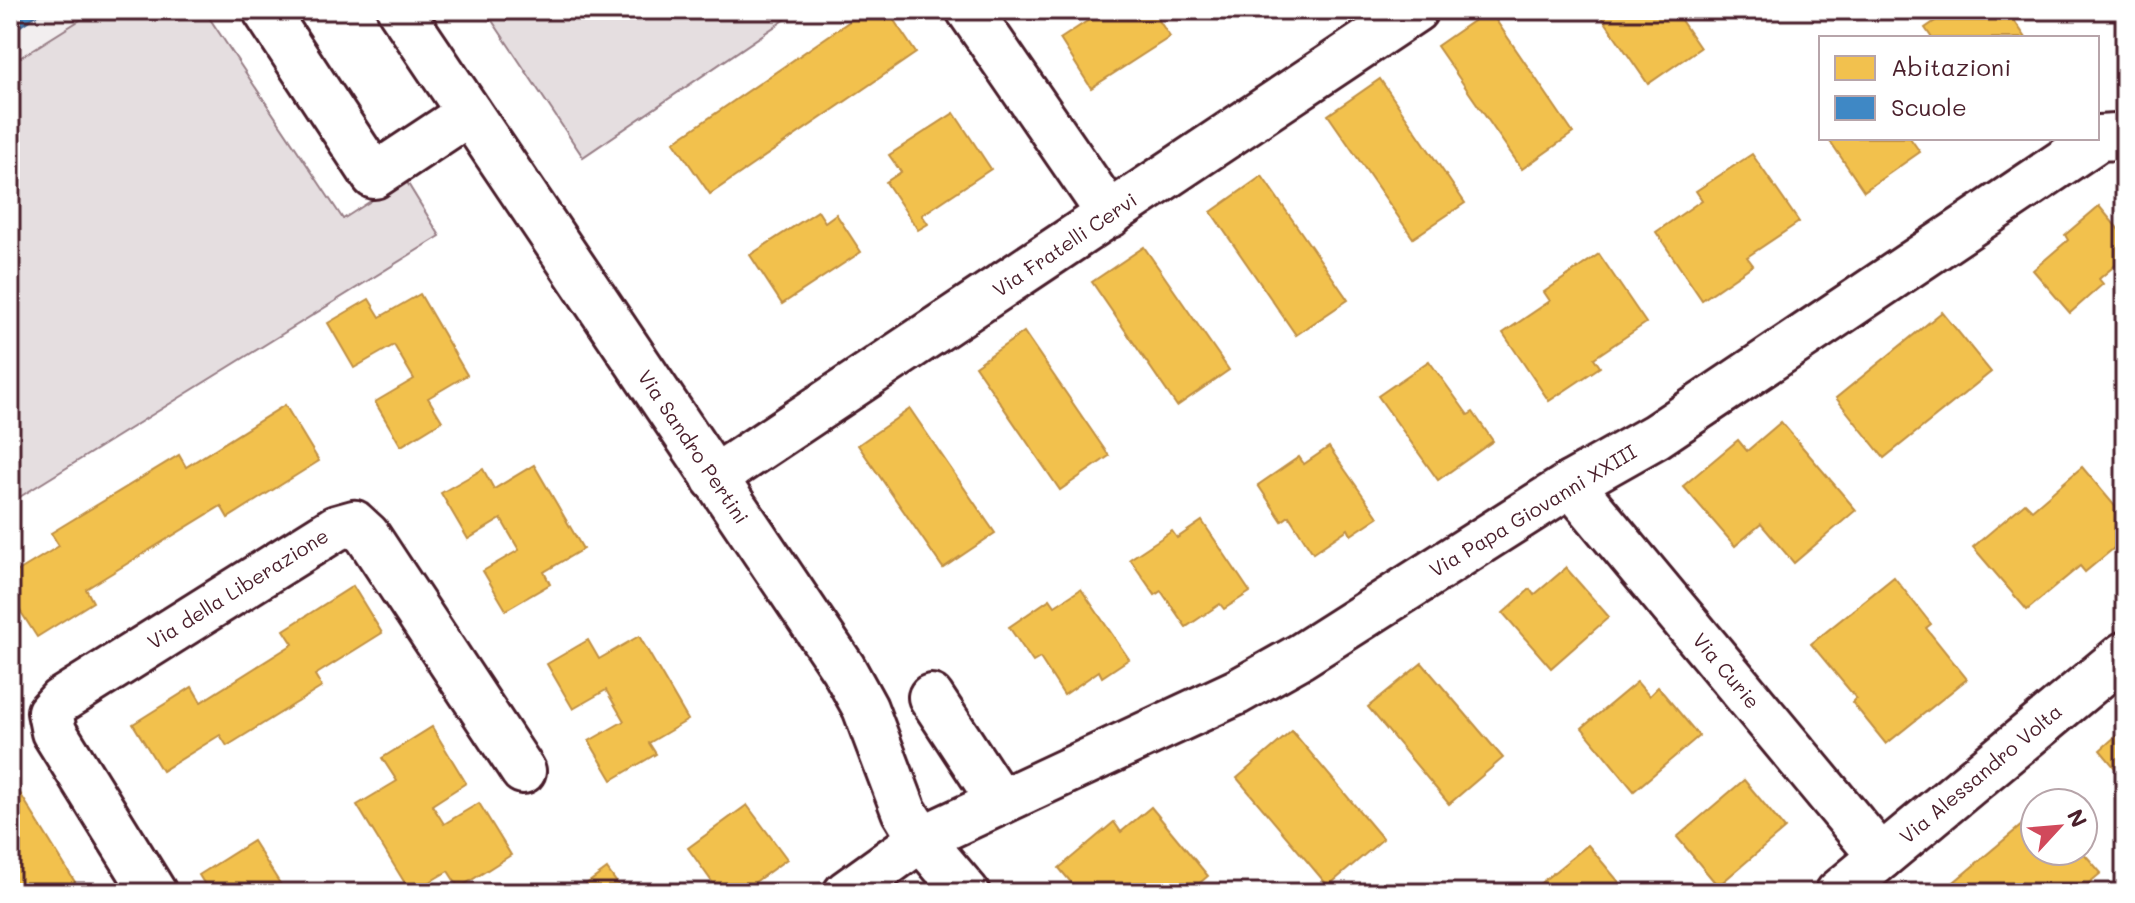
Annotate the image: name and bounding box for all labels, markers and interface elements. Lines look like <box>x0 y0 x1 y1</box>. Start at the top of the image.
legend <box>1819 36 2099 140</box>
text: Abitazioni <box>1891 51 2011 82</box>
text: Scuole <box>1891 91 1967 122</box>
street label: Via Fratelli Cervi <box>987 186 1142 302</box>
street label: Via Sandro Pertini <box>633 364 755 528</box>
street label: Via Papa Giovanni XXIII <box>1424 438 1641 582</box>
street label: Via della Liberazione <box>142 522 333 654</box>
street label: Via Curie <box>1687 627 1766 714</box>
street label: Via Alessandro Volta <box>1894 698 2067 849</box>
north arrow <box>2019 787 2099 867</box>
text: N <box>2061 804 2094 832</box>

